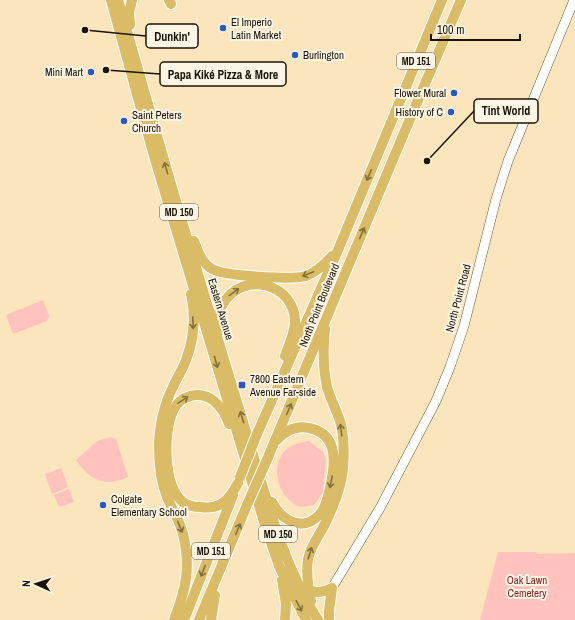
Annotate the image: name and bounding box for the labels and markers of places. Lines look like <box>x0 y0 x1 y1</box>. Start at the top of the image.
place label: El Imperio Latin Market <box>231 15 282 42</box>
marker: El Imperio Latin Market <box>218 23 228 33</box>
callout: Dunkin' <box>146 24 198 48</box>
place label: Burlington <box>303 48 344 62</box>
marker: Burlington <box>290 50 300 60</box>
callout: Papa Kiké Pizza & More <box>160 62 286 86</box>
place label: Mini Mart <box>45 65 83 79</box>
marker: Mini Mart <box>86 67 96 77</box>
place label: Flower Mural <box>394 86 446 100</box>
marker: Flower Mural <box>449 88 459 98</box>
callout: Tint World <box>474 99 538 123</box>
place label: History of C <box>395 105 443 119</box>
marker: History of C <box>446 107 456 117</box>
place label: Saint Peters Church <box>132 108 182 135</box>
marker: Saint Peters Church <box>119 116 129 126</box>
place label: 7800 Eastern Avenue Far-side <box>249 372 316 399</box>
marker: 7800 Eastern Avenue Far-side <box>237 380 247 390</box>
place label: Colgate Elementary School <box>111 492 187 519</box>
marker: Colgate Elementary School <box>98 500 108 510</box>

